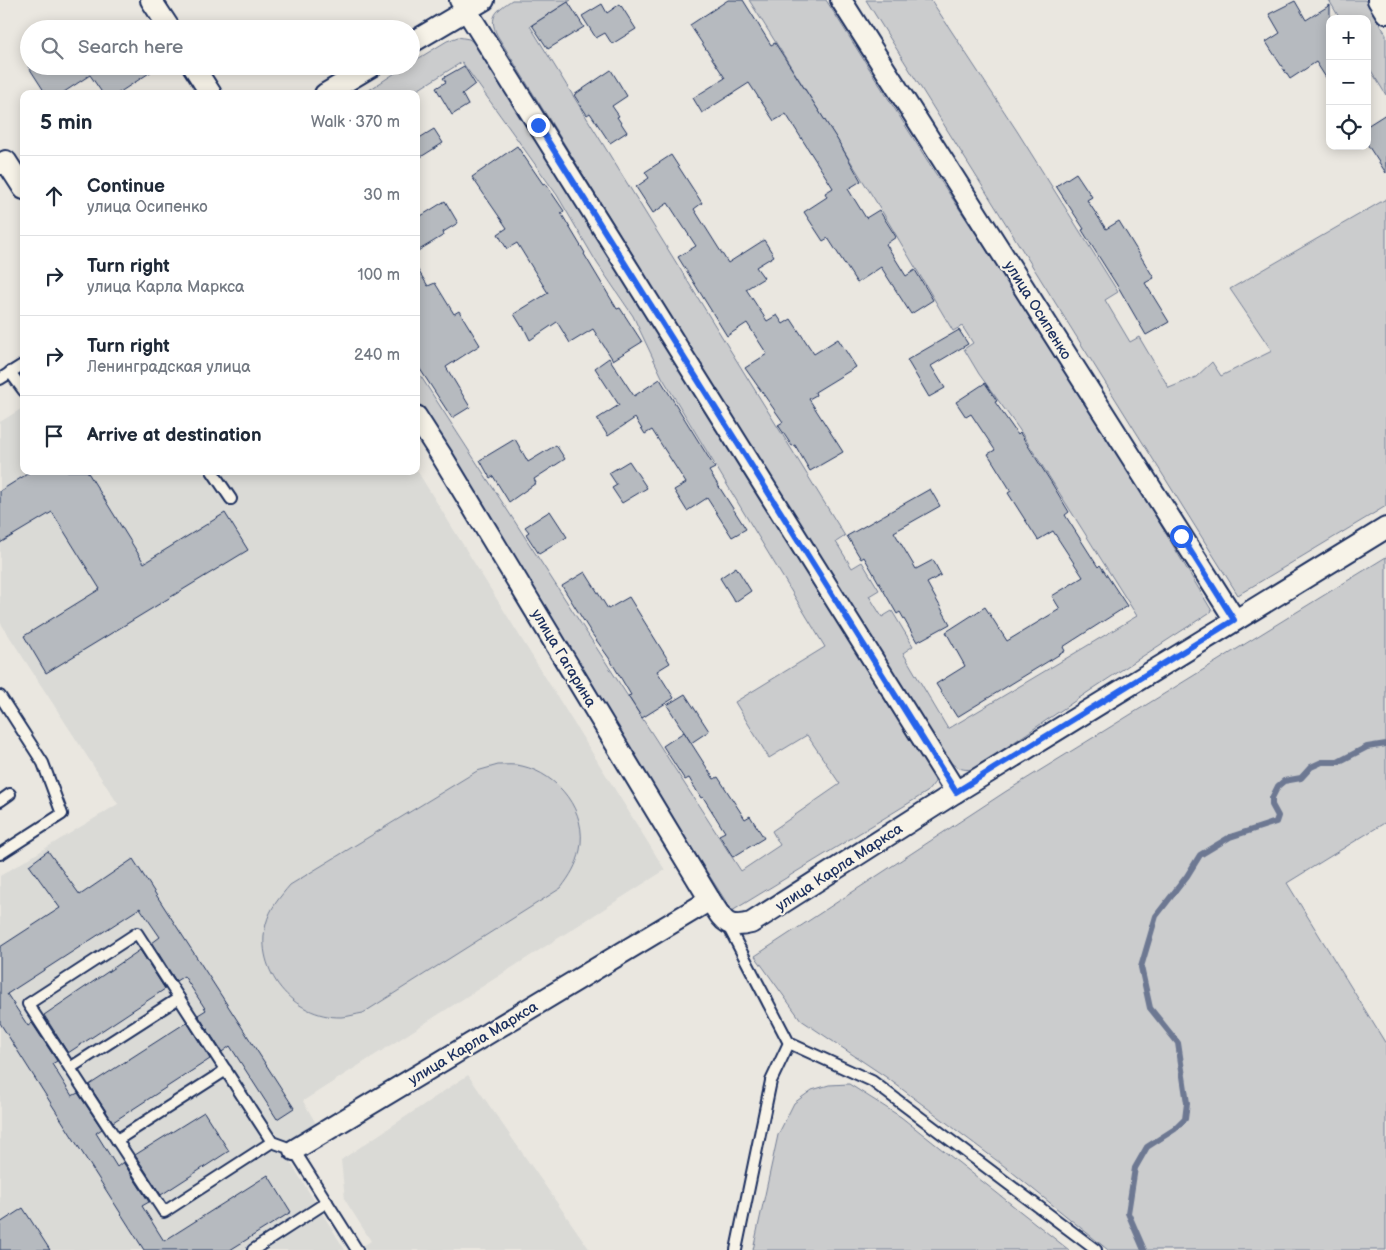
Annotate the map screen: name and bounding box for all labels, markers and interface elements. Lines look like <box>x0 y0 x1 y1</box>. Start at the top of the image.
map controls <box>1326 15 1371 150</box>
button: + <box>1326 15 1371 60</box>
search box <box>20 20 420 75</box>
icon: search <box>38 34 66 62</box>
text: Search here <box>78 36 183 59</box>
button: − <box>1326 60 1371 105</box>
button: locate <box>1326 105 1371 150</box>
text: 5 min <box>40 110 93 135</box>
text: Walk · 370 m <box>311 113 400 132</box>
route end <box>527 114 550 137</box>
text: Continue <box>87 175 165 198</box>
icon: ahead <box>40 182 68 210</box>
text: 30 m <box>363 186 400 205</box>
text: улица Осипенко <box>87 198 208 217</box>
text: Turn right <box>87 255 170 278</box>
street label: улица Осипенко <box>1000 257 1076 363</box>
icon: right <box>40 262 68 290</box>
text: 100 m <box>357 266 400 285</box>
text: улица Карла Маркса <box>87 278 245 297</box>
text: Turn right <box>87 335 170 358</box>
icon: right <box>40 342 68 370</box>
text: 240 m <box>354 346 400 365</box>
text: Ленинградская улица <box>87 358 251 377</box>
icon: arrive <box>40 422 68 450</box>
text: Arrive at destination <box>87 424 262 447</box>
route start <box>1170 525 1193 548</box>
street label: улица Гагарина <box>527 606 600 711</box>
street label: улица Карла Маркса <box>772 819 906 916</box>
street label: улица Карла Маркса <box>405 997 542 1090</box>

